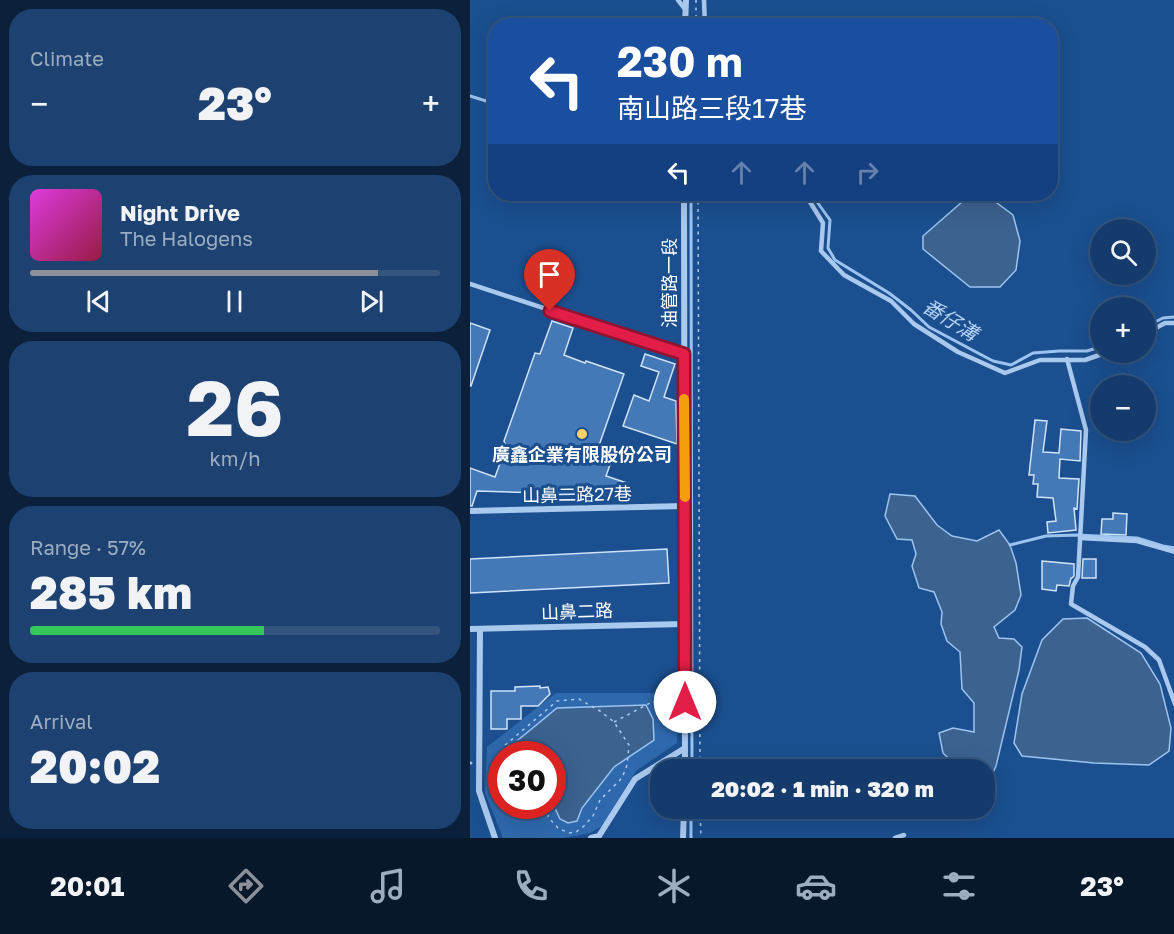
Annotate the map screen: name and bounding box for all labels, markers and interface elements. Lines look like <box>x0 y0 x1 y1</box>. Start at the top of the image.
text: 230 m <box>617 36 743 86</box>
icon: left <box>518 42 596 120</box>
text: Climate <box>30 46 104 70</box>
text: 23° <box>198 76 272 130</box>
text: − <box>30 84 48 123</box>
text: + <box>422 84 440 123</box>
text: 南山路三段17巷 <box>617 92 806 124</box>
icon: left <box>662 156 695 189</box>
icon: ahead <box>725 156 758 189</box>
icon: ahead <box>788 156 821 189</box>
icon: right <box>851 156 884 189</box>
text: Night Drive <box>120 199 240 226</box>
map controls <box>1090 219 1156 441</box>
button: search <box>1090 219 1156 285</box>
text: The Halogens <box>120 226 253 250</box>
street label: 油管路一段 <box>658 238 680 328</box>
pin <box>524 249 575 311</box>
icon: arrive <box>533 258 566 291</box>
icon: previous <box>82 285 115 318</box>
icon: pause <box>218 285 251 318</box>
icon: next <box>355 285 388 318</box>
water label: 番仔溝 <box>919 293 985 347</box>
button: + <box>1090 297 1156 363</box>
text: 26 <box>186 360 284 453</box>
button: − <box>1090 375 1156 441</box>
marker: 廣鑫企業有限股份公司 <box>575 427 589 441</box>
place label: 廣鑫企業有限股份公司 <box>492 443 672 465</box>
text: km/h <box>210 446 260 470</box>
street label: 山鼻二路27巷 <box>522 482 632 506</box>
text: Range · 57% <box>30 535 146 559</box>
text: 285 km <box>30 565 192 619</box>
street label: 山鼻二路 <box>541 599 613 623</box>
position arrow <box>653 670 717 734</box>
text: Arrival <box>30 709 93 733</box>
text: 20:02 <box>30 739 160 793</box>
speed limit sign: 30 <box>488 741 566 819</box>
text: 20:02 · 1 min · 320 m <box>711 775 934 802</box>
icon: directions <box>225 865 267 907</box>
icon: music <box>367 865 409 907</box>
icon: phone <box>510 865 552 907</box>
icon: climate <box>653 865 695 907</box>
icon: car <box>795 865 837 907</box>
icon: filters <box>938 865 980 907</box>
text: 20:01 <box>50 870 124 902</box>
text: 23° <box>1080 870 1124 902</box>

